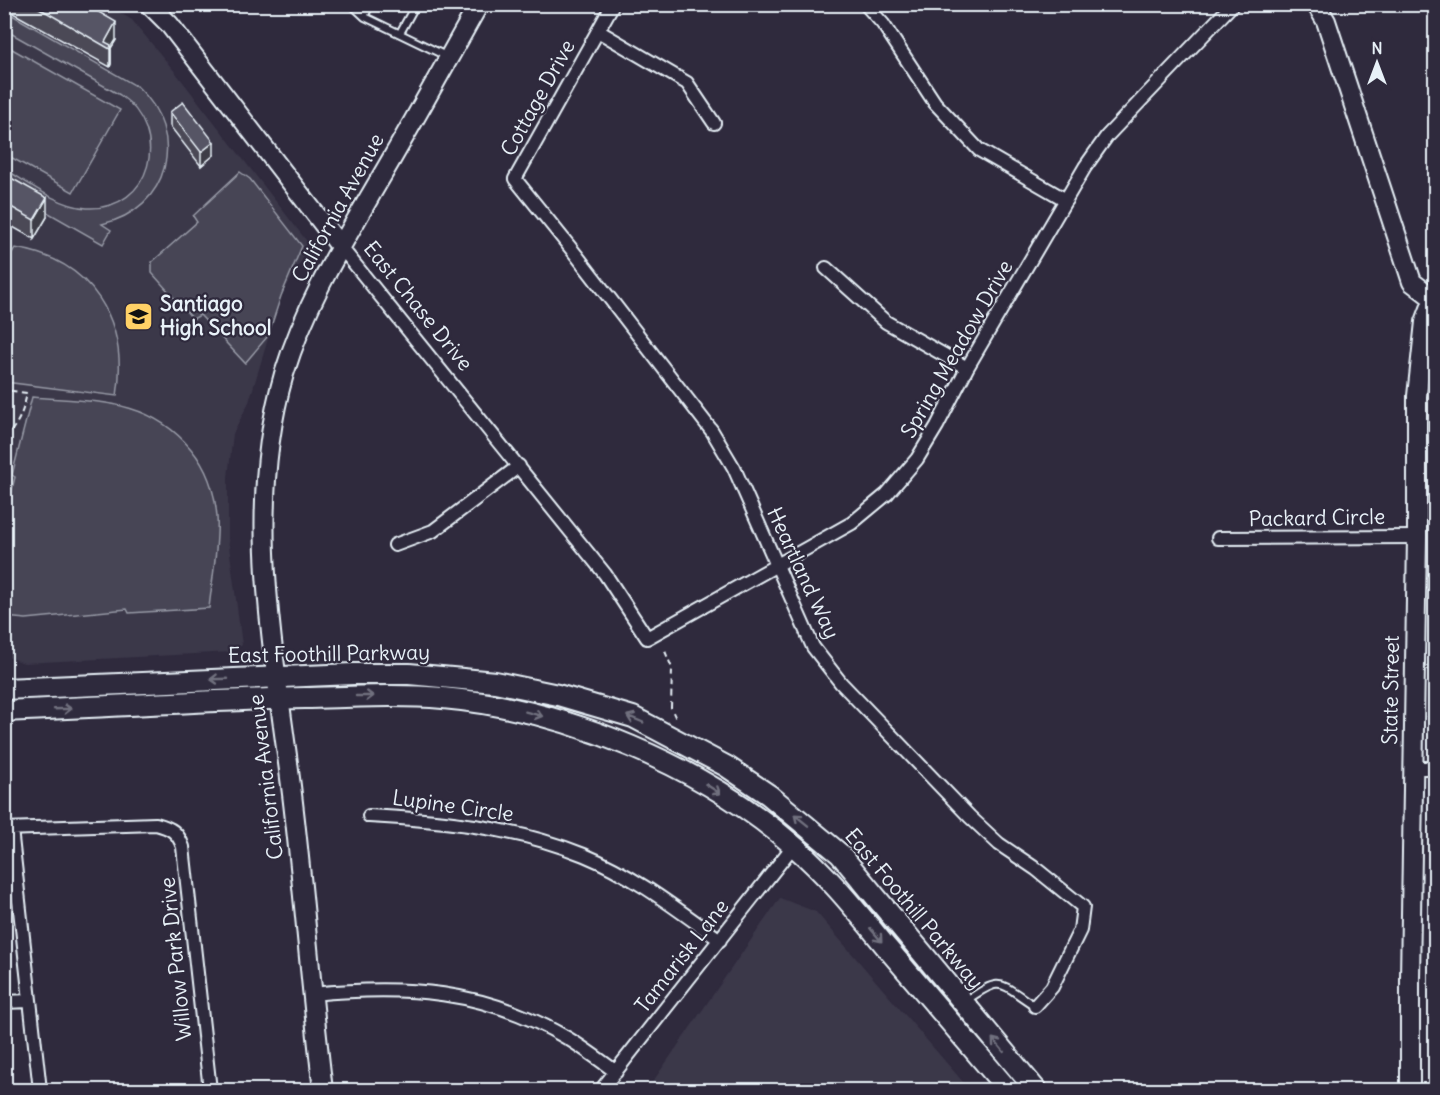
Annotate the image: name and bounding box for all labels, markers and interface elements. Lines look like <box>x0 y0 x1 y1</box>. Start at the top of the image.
north arrow <box>1347 33 1407 93</box>
street label: Cottage Drive <box>494 35 581 161</box>
text: N <box>1371 38 1383 58</box>
street label: California Avenue <box>285 128 390 287</box>
street label: East Chase Drive <box>358 235 479 376</box>
street label: Spring Meadow Drive <box>895 255 1019 443</box>
place label: Santiago High School <box>160 290 271 341</box>
school or university icon: Santiago High School <box>123 300 155 332</box>
street label: Heartland Way <box>761 503 846 643</box>
street label: Packard Circle <box>1248 503 1385 532</box>
street label: State Street <box>1376 635 1405 745</box>
street label: East Foothill Parkway <box>228 638 430 669</box>
one-way arrow <box>209 674 229 685</box>
one-way arrow <box>355 690 375 702</box>
street label: California Avenue <box>242 693 289 861</box>
one-way arrow <box>52 703 72 715</box>
one-way arrow <box>524 709 543 721</box>
one-way arrow <box>627 713 645 724</box>
one-way arrow <box>705 782 722 795</box>
street label: Lupine Circle <box>391 784 515 827</box>
one-way arrow <box>793 814 809 827</box>
street label: East Foothill Parkway <box>839 823 990 995</box>
street label: Willow Park Drive <box>153 876 198 1042</box>
street label: Tamarisk Lane <box>629 893 735 1018</box>
one-way arrow <box>869 927 883 942</box>
one-way arrow <box>992 1038 1005 1054</box>

